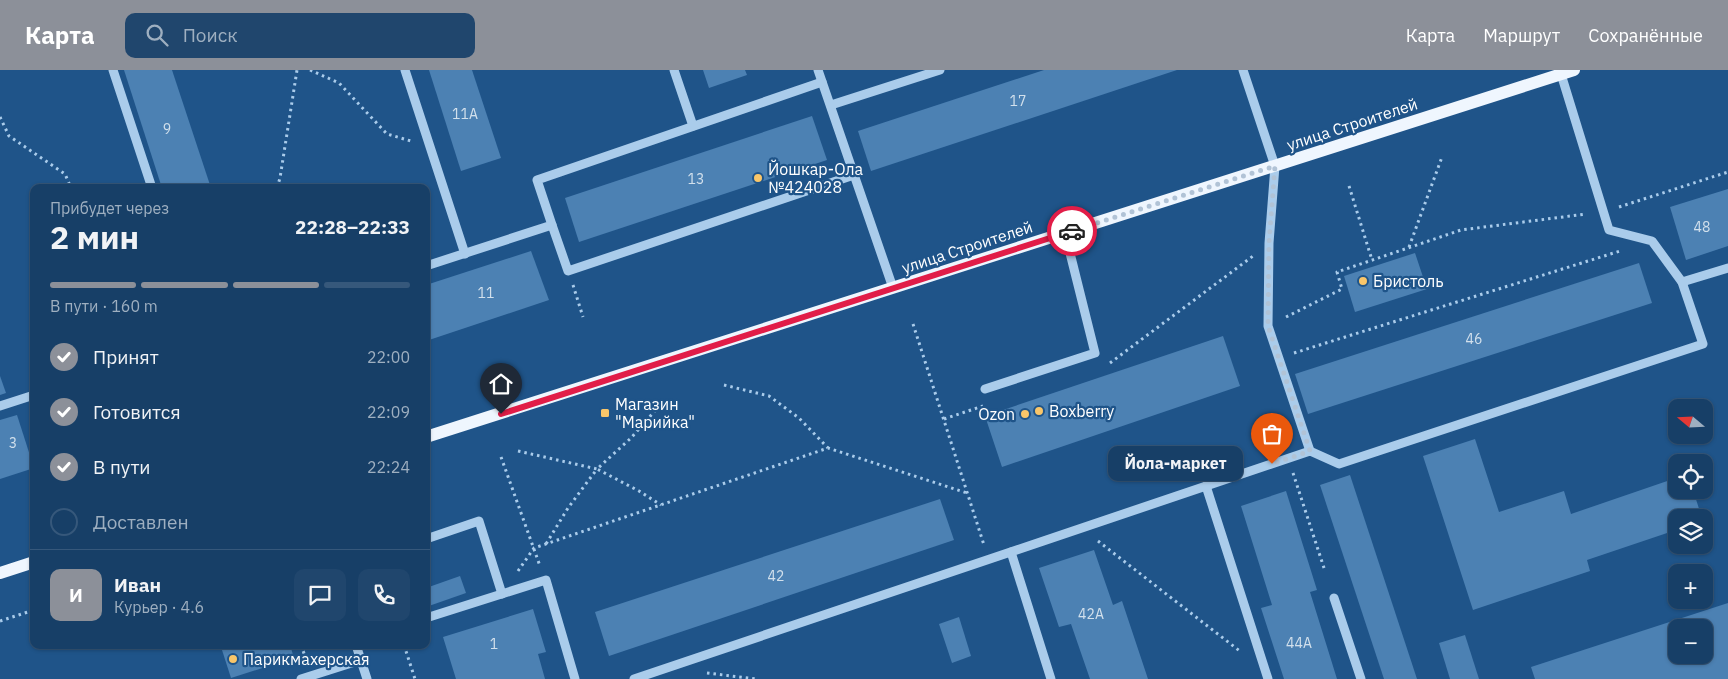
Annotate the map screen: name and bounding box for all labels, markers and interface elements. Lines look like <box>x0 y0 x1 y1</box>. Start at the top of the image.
search box <box>125 13 475 58</box>
text: Карта <box>25 19 95 51</box>
icon: search <box>143 21 171 49</box>
text: Поиск <box>183 23 238 47</box>
text: Карта <box>1406 24 1455 47</box>
text: Маршрут <box>1483 24 1560 47</box>
text: Сохранённые <box>1588 24 1703 47</box>
house number: 17 <box>1010 92 1026 110</box>
street label: улица Строителей <box>1284 93 1420 155</box>
house number: 11А <box>452 105 478 123</box>
house number: 9 <box>163 120 171 138</box>
place label: Йошкар-Ола №424028 <box>768 159 863 197</box>
house number: 13 <box>688 170 704 188</box>
marker: Йошкар-Ола №424028 <box>752 172 764 184</box>
text: Прибудет через <box>50 198 169 218</box>
courier <box>1047 206 1097 256</box>
text: 22:28–22:33 <box>295 215 410 239</box>
text: 2 мин <box>50 216 139 258</box>
street label: улица Строителей <box>899 216 1035 278</box>
icon: car <box>1058 217 1086 245</box>
house number: 48 <box>1694 218 1710 236</box>
place label: Бристоль <box>1373 271 1444 291</box>
marker: Бристоль <box>1357 275 1369 287</box>
house number: 11 <box>478 284 494 302</box>
text: В пути · 160 m <box>50 296 158 316</box>
house number: 46 <box>1466 330 1482 348</box>
icon: check <box>50 343 78 371</box>
text: Принят <box>93 345 159 369</box>
text: 22:00 <box>367 347 410 367</box>
pin <box>480 363 522 414</box>
icon: home <box>487 370 515 398</box>
place label: Магазин "Марийка" <box>615 394 695 432</box>
icon: check <box>50 398 78 426</box>
north arrow <box>1668 399 1712 444</box>
map controls <box>1668 399 1713 664</box>
text: Готовится <box>93 400 181 424</box>
place label: Boxberry <box>1049 401 1114 421</box>
text: 22:09 <box>367 402 410 422</box>
place label: Ozon <box>978 404 1015 424</box>
marker: Boxberry <box>1033 405 1045 417</box>
marker: Магазин "Марийка" <box>599 407 611 419</box>
marker: Ozon <box>1019 408 1031 420</box>
pin <box>1251 413 1293 464</box>
icon: bag <box>1258 420 1286 448</box>
house number: 3 <box>9 434 17 452</box>
callout: Йола-маркет <box>1107 446 1242 482</box>
icon: check <box>50 453 78 481</box>
text: Йола-маркет <box>1124 453 1227 473</box>
button: locate <box>1668 454 1713 499</box>
text: В пути <box>93 455 151 479</box>
text: 22:24 <box>367 457 410 477</box>
button: layers <box>1668 509 1713 554</box>
text: Доставлен <box>93 510 189 534</box>
button: + <box>1668 564 1713 609</box>
house number: 42 <box>768 567 784 585</box>
button: chat <box>294 569 346 621</box>
button: phone <box>358 569 410 621</box>
text: Иван <box>114 573 161 597</box>
text: И <box>69 583 83 607</box>
text: Курьер · 4.6 <box>114 597 204 617</box>
house number: 42А <box>1078 605 1104 623</box>
button: − <box>1668 619 1713 664</box>
house number: 44А <box>1286 634 1312 652</box>
house number: 1 <box>490 635 498 653</box>
place label: Парикмахерская <box>243 649 370 669</box>
marker: Парикмахерская <box>227 653 239 665</box>

